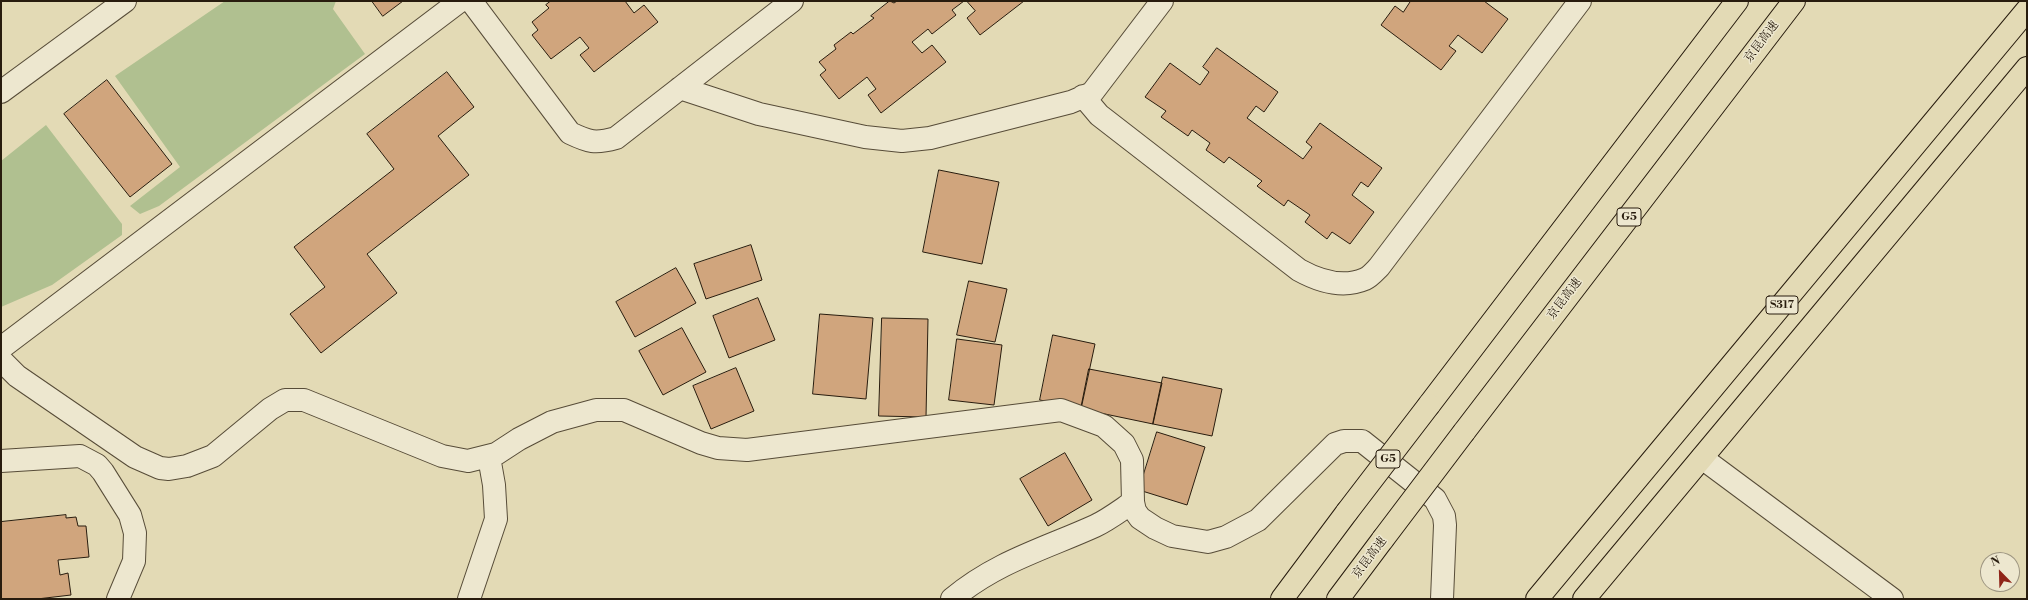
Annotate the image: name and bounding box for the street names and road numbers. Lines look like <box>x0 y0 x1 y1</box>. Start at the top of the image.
street label: 京昆高速 <box>1742 18 1782 66</box>
road number: G5 <box>1617 208 1641 226</box>
street label: 京昆高速 <box>1545 275 1585 323</box>
road number: S317 <box>1766 296 1798 314</box>
road number: G5 <box>1376 450 1400 468</box>
street label: 京昆高速 <box>1350 534 1390 582</box>

